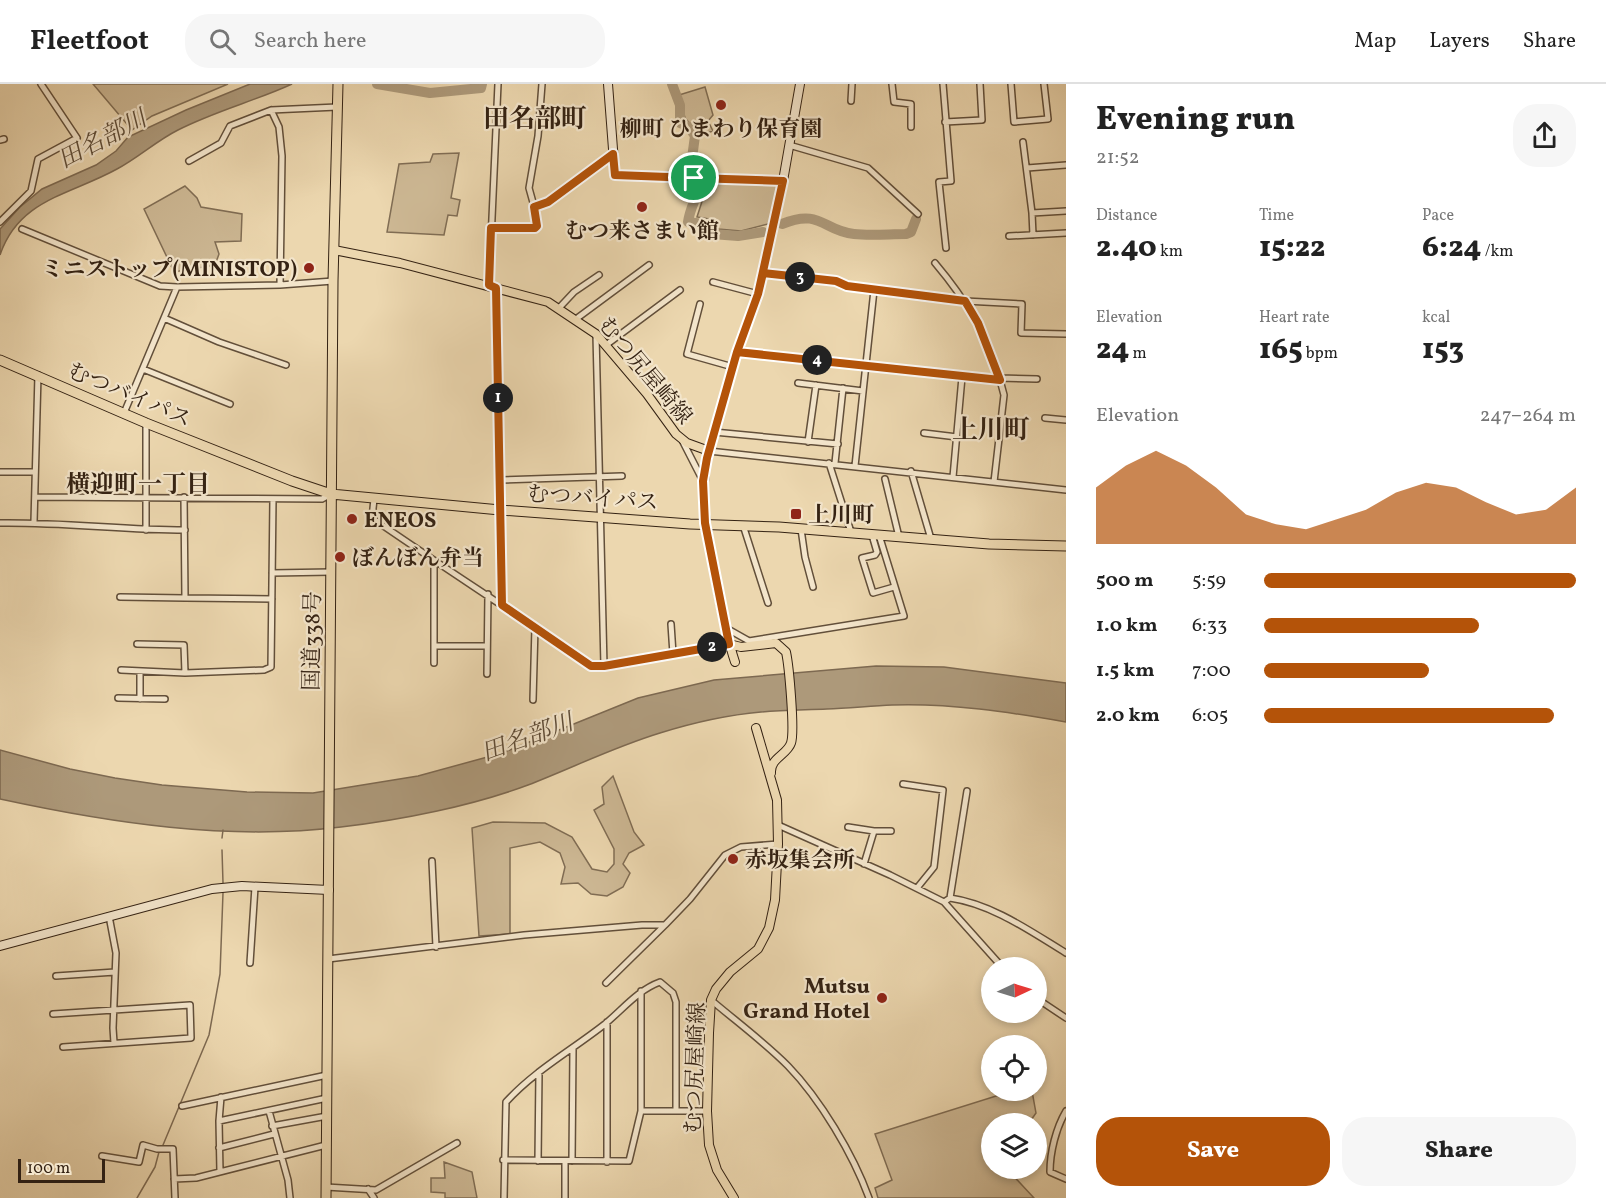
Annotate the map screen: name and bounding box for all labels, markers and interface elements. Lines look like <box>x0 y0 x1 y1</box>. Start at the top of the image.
search box <box>185 14 605 68</box>
text: Fleetfoot <box>30 22 149 61</box>
icon: search <box>206 25 239 58</box>
text: Search here <box>254 26 366 57</box>
text: Map <box>1354 27 1396 56</box>
text: Layers <box>1429 27 1490 56</box>
text: Share <box>1523 27 1576 56</box>
marker: 柳町 ひまわり保育園 <box>714 98 728 112</box>
text: Evening run <box>1096 98 1295 144</box>
water label: 田名部川 <box>53 102 156 178</box>
district label: 田名部町 <box>483 102 587 138</box>
button: share <box>1513 104 1576 167</box>
place label: 柳町 ひまわり保育園 <box>620 115 822 146</box>
text: 21:52 <box>1096 144 1140 172</box>
pin <box>668 152 719 203</box>
icon: arrive <box>677 161 710 194</box>
marker: むつ来さまい館 <box>635 200 649 214</box>
text: Distance <box>1096 205 1157 227</box>
text: Time <box>1259 205 1294 227</box>
text: Pace <box>1422 205 1454 227</box>
place label: むつ来さまい館 <box>565 217 719 248</box>
text: 2.40 <box>1096 227 1157 269</box>
text: 15:22 <box>1259 227 1325 269</box>
text: 6:24 <box>1422 227 1481 269</box>
text: km <box>1157 241 1183 263</box>
text: /km <box>1481 241 1513 263</box>
place label: ミニストップ(MINISTOP) <box>41 255 297 286</box>
marker: ミニストップ(MINISTOP) <box>302 261 316 275</box>
pin: 3 <box>785 262 815 292</box>
text: 3 <box>796 266 804 288</box>
text: Elevation <box>1096 307 1163 329</box>
text: Heart rate <box>1259 307 1330 329</box>
text: kcal <box>1422 307 1450 329</box>
street label: むつ尻屋崎線 <box>590 311 698 432</box>
text: 24 <box>1096 329 1129 371</box>
text: 165 <box>1259 329 1303 371</box>
text: 153 <box>1422 329 1464 371</box>
text: m <box>1129 343 1147 365</box>
text: bpm <box>1303 343 1338 365</box>
pin: 4 <box>802 345 832 375</box>
text: 4 <box>812 349 822 371</box>
street label: むつバイパス <box>62 356 196 436</box>
pin: 1 <box>483 383 513 413</box>
text: 1 <box>495 387 501 409</box>
text: Elevation <box>1096 402 1179 430</box>
text: 247–264 m <box>1480 402 1576 430</box>
district label: 上川町 <box>952 413 1030 449</box>
district label: 横迎町一丁目 <box>66 469 210 503</box>
street label: むつバイパス <box>526 479 660 520</box>
place label: 上川町 <box>808 501 874 532</box>
place label: ENEOS <box>364 506 436 537</box>
marker: 上川町 <box>789 507 803 521</box>
marker: ENEOS <box>345 512 359 526</box>
place label: ぼんぼん弁当 <box>352 544 484 575</box>
marker: ぼんぼん弁当 <box>333 550 347 564</box>
text: 500 m <box>1096 567 1154 595</box>
text: 5:59 <box>1192 567 1226 595</box>
street label: 国道338号 <box>297 591 330 691</box>
text: 1.0 km <box>1096 612 1158 640</box>
text: 6:33 <box>1192 612 1227 640</box>
pin: 2 <box>697 632 727 662</box>
text: 2 <box>708 636 716 658</box>
text: 1.5 km <box>1096 657 1155 685</box>
text: 7:00 <box>1192 657 1231 685</box>
text: 2.0 km <box>1096 702 1160 730</box>
text: 6:05 <box>1192 702 1228 730</box>
water label: 田名部川 <box>477 705 581 771</box>
place label: 赤坂集会所 <box>745 846 855 877</box>
marker: 赤坂集会所 <box>726 852 740 866</box>
north arrow <box>981 957 1047 1023</box>
map controls <box>981 957 1047 1179</box>
place label: Mutsu Grand Hotel <box>743 972 870 1028</box>
marker: Mutsu Grand Hotel <box>875 991 889 1005</box>
street label: むつ尻屋崎線 <box>679 1002 714 1135</box>
button: locate <box>981 1035 1047 1101</box>
button: layers <box>981 1113 1047 1179</box>
button: Save <box>1096 1117 1330 1186</box>
button: Share <box>1342 1117 1576 1186</box>
scale bar <box>18 1156 105 1184</box>
text: 100 m <box>27 1158 70 1180</box>

